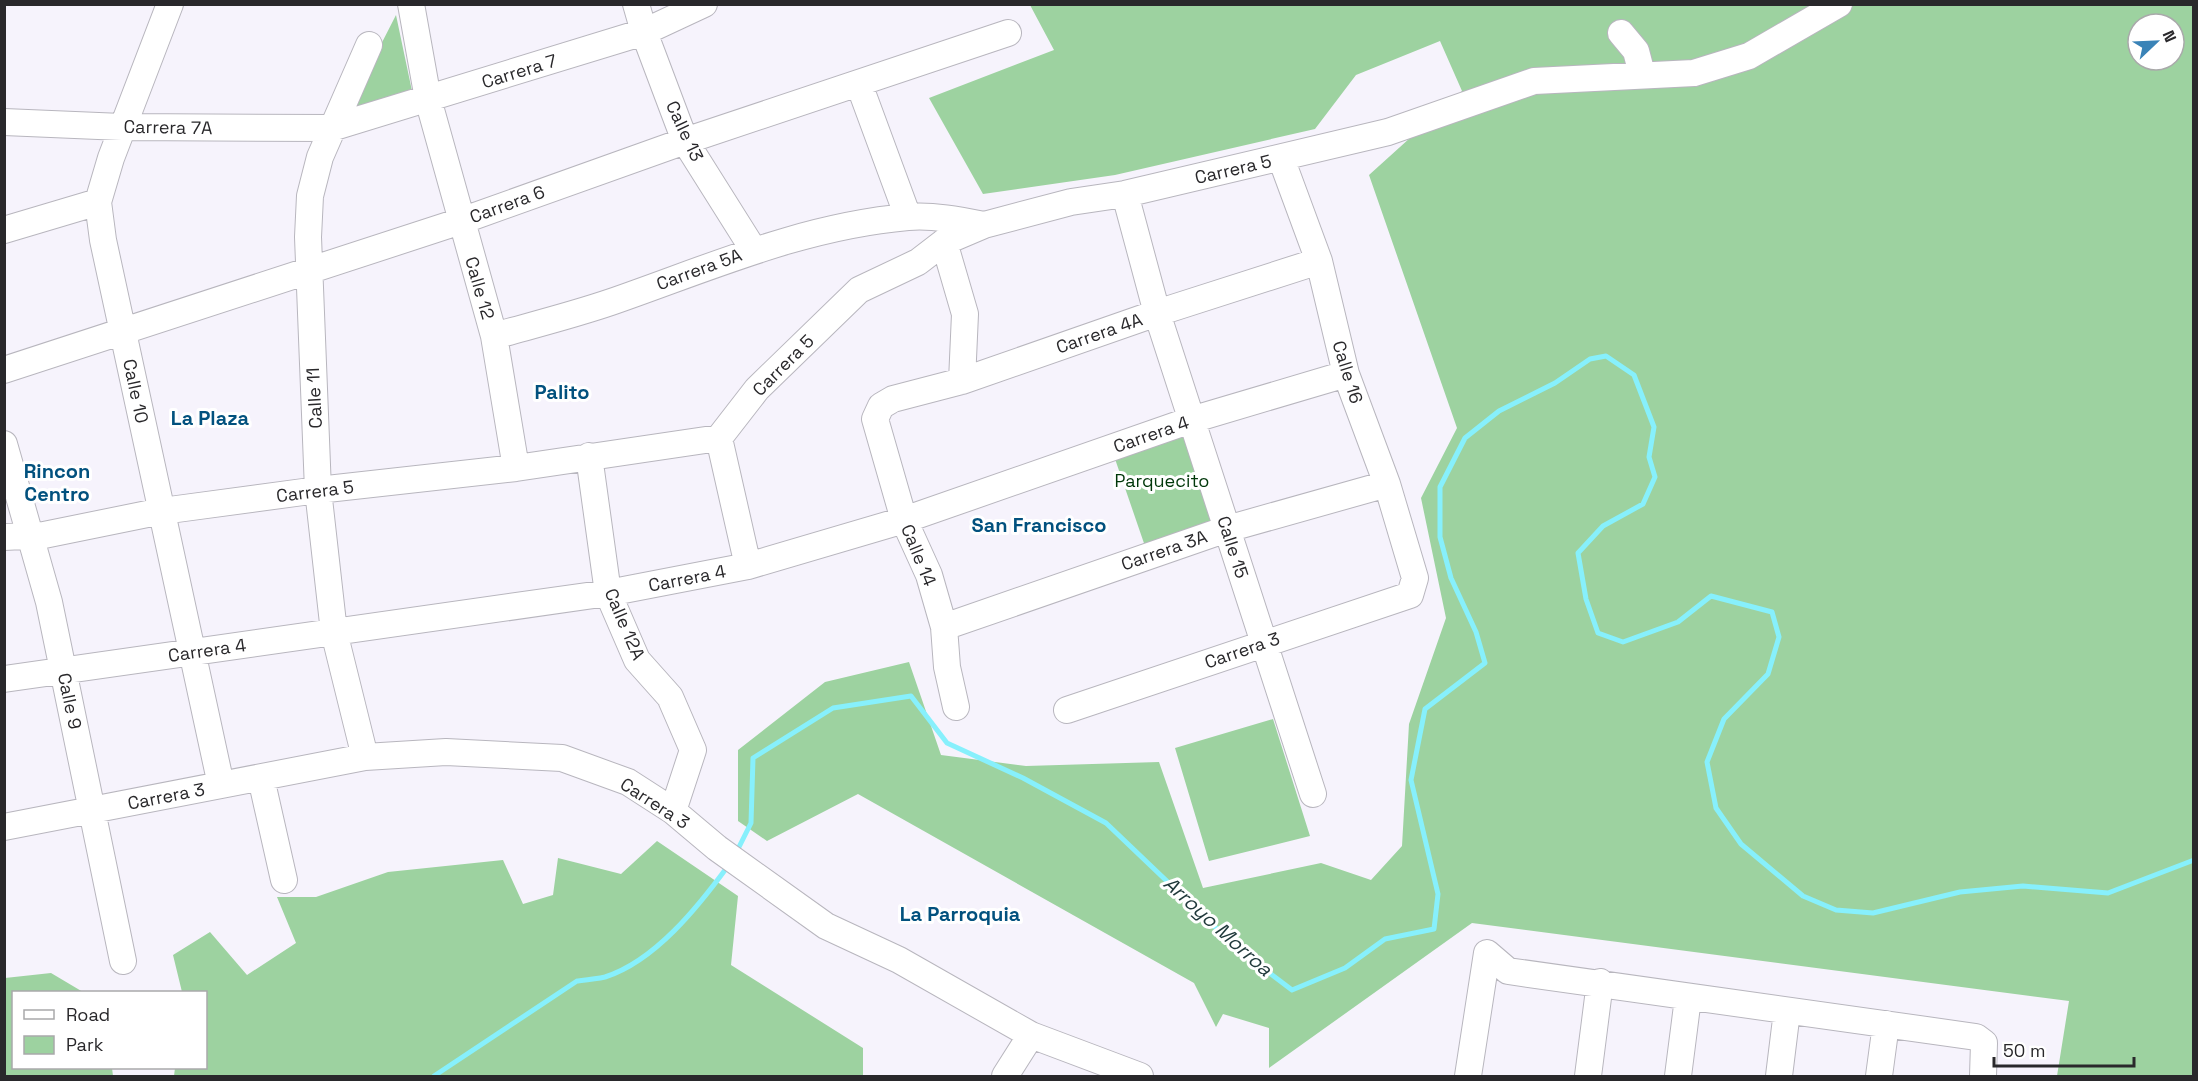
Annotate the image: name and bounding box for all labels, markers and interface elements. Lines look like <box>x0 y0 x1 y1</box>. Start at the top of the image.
north arrow <box>2126 12 2186 72</box>
text: N <box>2158 27 2181 45</box>
street label: Carrera 7 <box>479 49 559 93</box>
street label: Calle 13 <box>661 97 709 165</box>
street label: Carrera 7A <box>123 115 213 139</box>
street label: Carrera 5 <box>1192 149 1274 189</box>
street label: Carrera 6 <box>466 180 548 228</box>
street label: Carrera 5A <box>653 243 745 295</box>
street label: Calle 12 <box>460 254 500 322</box>
street label: Carrera 4A <box>1053 307 1145 359</box>
street label: Carrera 5 <box>747 329 819 401</box>
street label: Calle 16 <box>1328 338 1368 406</box>
street label: Calle 10 <box>118 357 154 425</box>
street label: Calle 11 <box>301 367 327 429</box>
district label: Palito <box>534 379 590 405</box>
district label: La Plaza <box>171 405 250 431</box>
street label: Carrera 4 <box>1110 410 1192 458</box>
district label: Rincon Centro <box>24 458 90 507</box>
park label: Parquecito <box>1115 469 1209 492</box>
street label: Carrera 5 <box>275 475 355 507</box>
district label: San Francisco <box>972 512 1106 538</box>
street label: Calle 15 <box>1212 513 1254 581</box>
street label: Calle 14 <box>896 521 942 589</box>
street label: Carrera 3A <box>1118 525 1210 575</box>
street label: Carrera 4 <box>646 559 728 597</box>
street label: Calle 12A <box>600 585 650 663</box>
street label: Carrera 3 <box>1201 626 1283 674</box>
street label: Carrera 4 <box>167 633 247 667</box>
street label: Calle 9 <box>53 671 87 731</box>
street label: Carrera 3 <box>616 772 694 834</box>
street label: Carrera 3 <box>125 777 207 815</box>
water label: Arroyo Morroa <box>1158 870 1278 982</box>
district label: La Parroquia <box>900 901 1021 927</box>
legend <box>12 991 207 1069</box>
text: Road <box>66 1003 110 1026</box>
scale bar <box>1994 1030 2134 1068</box>
text: Park <box>66 1033 104 1056</box>
text: 50 m <box>2003 1039 2045 1062</box>

